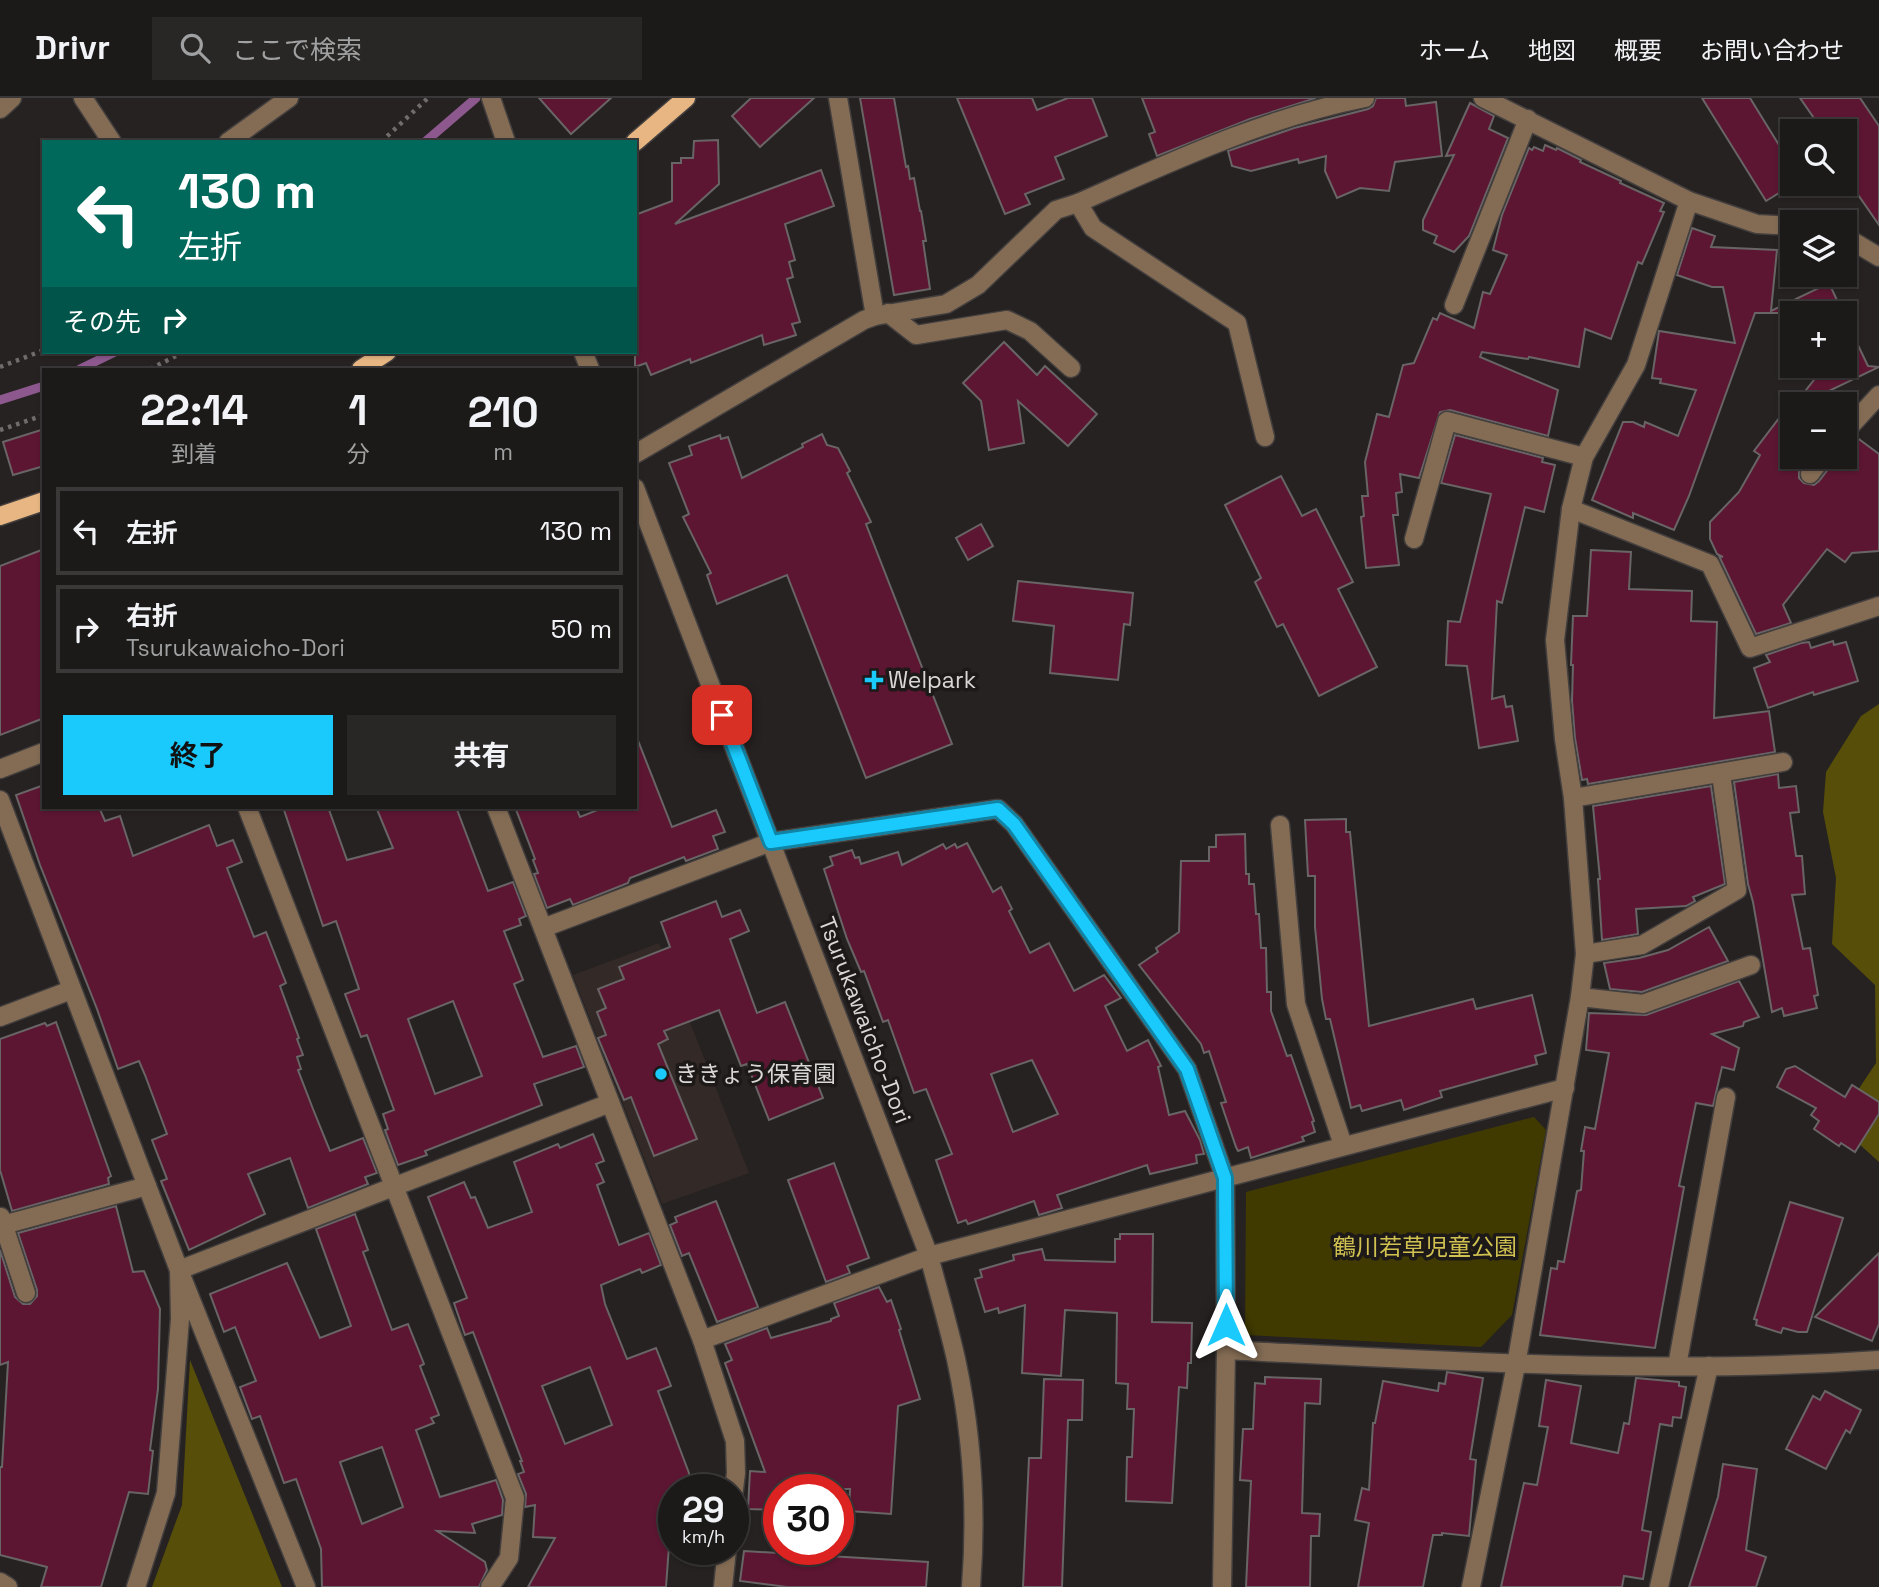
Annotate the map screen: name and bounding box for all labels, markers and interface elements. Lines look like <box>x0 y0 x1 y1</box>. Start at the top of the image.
search box <box>152 17 642 80</box>
text: Drivr <box>35 27 110 69</box>
icon: search <box>176 29 214 67</box>
text: ここで検索 <box>232 33 362 67</box>
text: ホーム <box>1419 35 1490 66</box>
text: 地図 <box>1528 35 1576 66</box>
text: 概要 <box>1614 35 1662 66</box>
text: お問い合わせ <box>1700 35 1844 66</box>
map controls <box>1780 119 1857 469</box>
button: search <box>1780 119 1857 196</box>
text: 130 m <box>178 160 316 222</box>
icon: left <box>63 168 154 259</box>
button: layers <box>1780 210 1857 287</box>
text: 左折 <box>178 227 242 267</box>
icon: right <box>155 301 193 339</box>
button: + <box>1780 301 1857 378</box>
text: その先 <box>63 305 141 339</box>
text: 22:14 <box>140 384 248 437</box>
text: 1 <box>348 384 367 437</box>
text: 210 <box>468 386 539 439</box>
button: − <box>1780 392 1857 469</box>
text: m <box>493 437 513 467</box>
text: 到着 <box>171 439 217 469</box>
text: 分 <box>346 439 369 469</box>
icon: left <box>67 512 105 550</box>
text: 130 m <box>540 514 612 548</box>
text: 左折 <box>126 516 178 550</box>
text: 右折 <box>126 599 178 633</box>
icon: right <box>67 610 105 648</box>
text: 50 m <box>551 612 612 646</box>
text: Tsurukawaicho-Dori <box>126 633 345 663</box>
place label: Welpark <box>888 665 976 695</box>
marker: Welpark <box>866 672 882 688</box>
pin <box>692 685 752 745</box>
icon: arrive <box>703 696 741 734</box>
button: 終了 <box>63 715 333 795</box>
button: 共有 <box>347 715 616 795</box>
street label: Tsurukawaicho-Dori <box>812 912 918 1128</box>
place label: ききょう保育園 <box>675 1059 836 1089</box>
marker: ききょう保育園 <box>653 1066 669 1082</box>
park label: 鶴川若草児童公園 <box>1333 1232 1517 1262</box>
position arrow <box>1189 1288 1263 1362</box>
speed limit sign: 30 <box>763 1474 854 1565</box>
text: 29 <box>682 1488 725 1532</box>
text: km/h <box>682 1525 725 1548</box>

